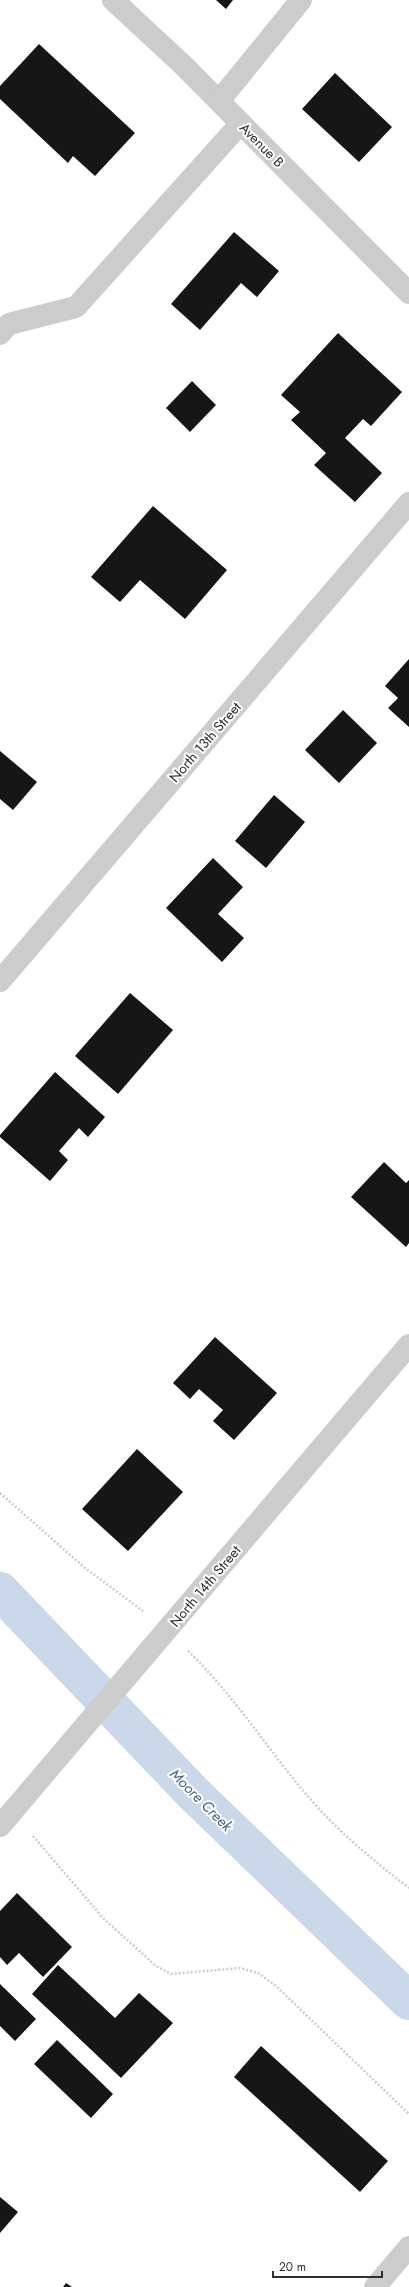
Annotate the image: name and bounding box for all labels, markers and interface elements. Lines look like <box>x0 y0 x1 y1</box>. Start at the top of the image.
street label: Avenue B <box>235 118 289 172</box>
street label: North 13th Street <box>164 697 246 786</box>
street label: North 14th Street <box>165 1540 246 1631</box>
water label: Moore Creek <box>165 1764 238 1837</box>
scale bar <box>273 2253 382 2279</box>
text: 20 m <box>279 2258 306 2276</box>

